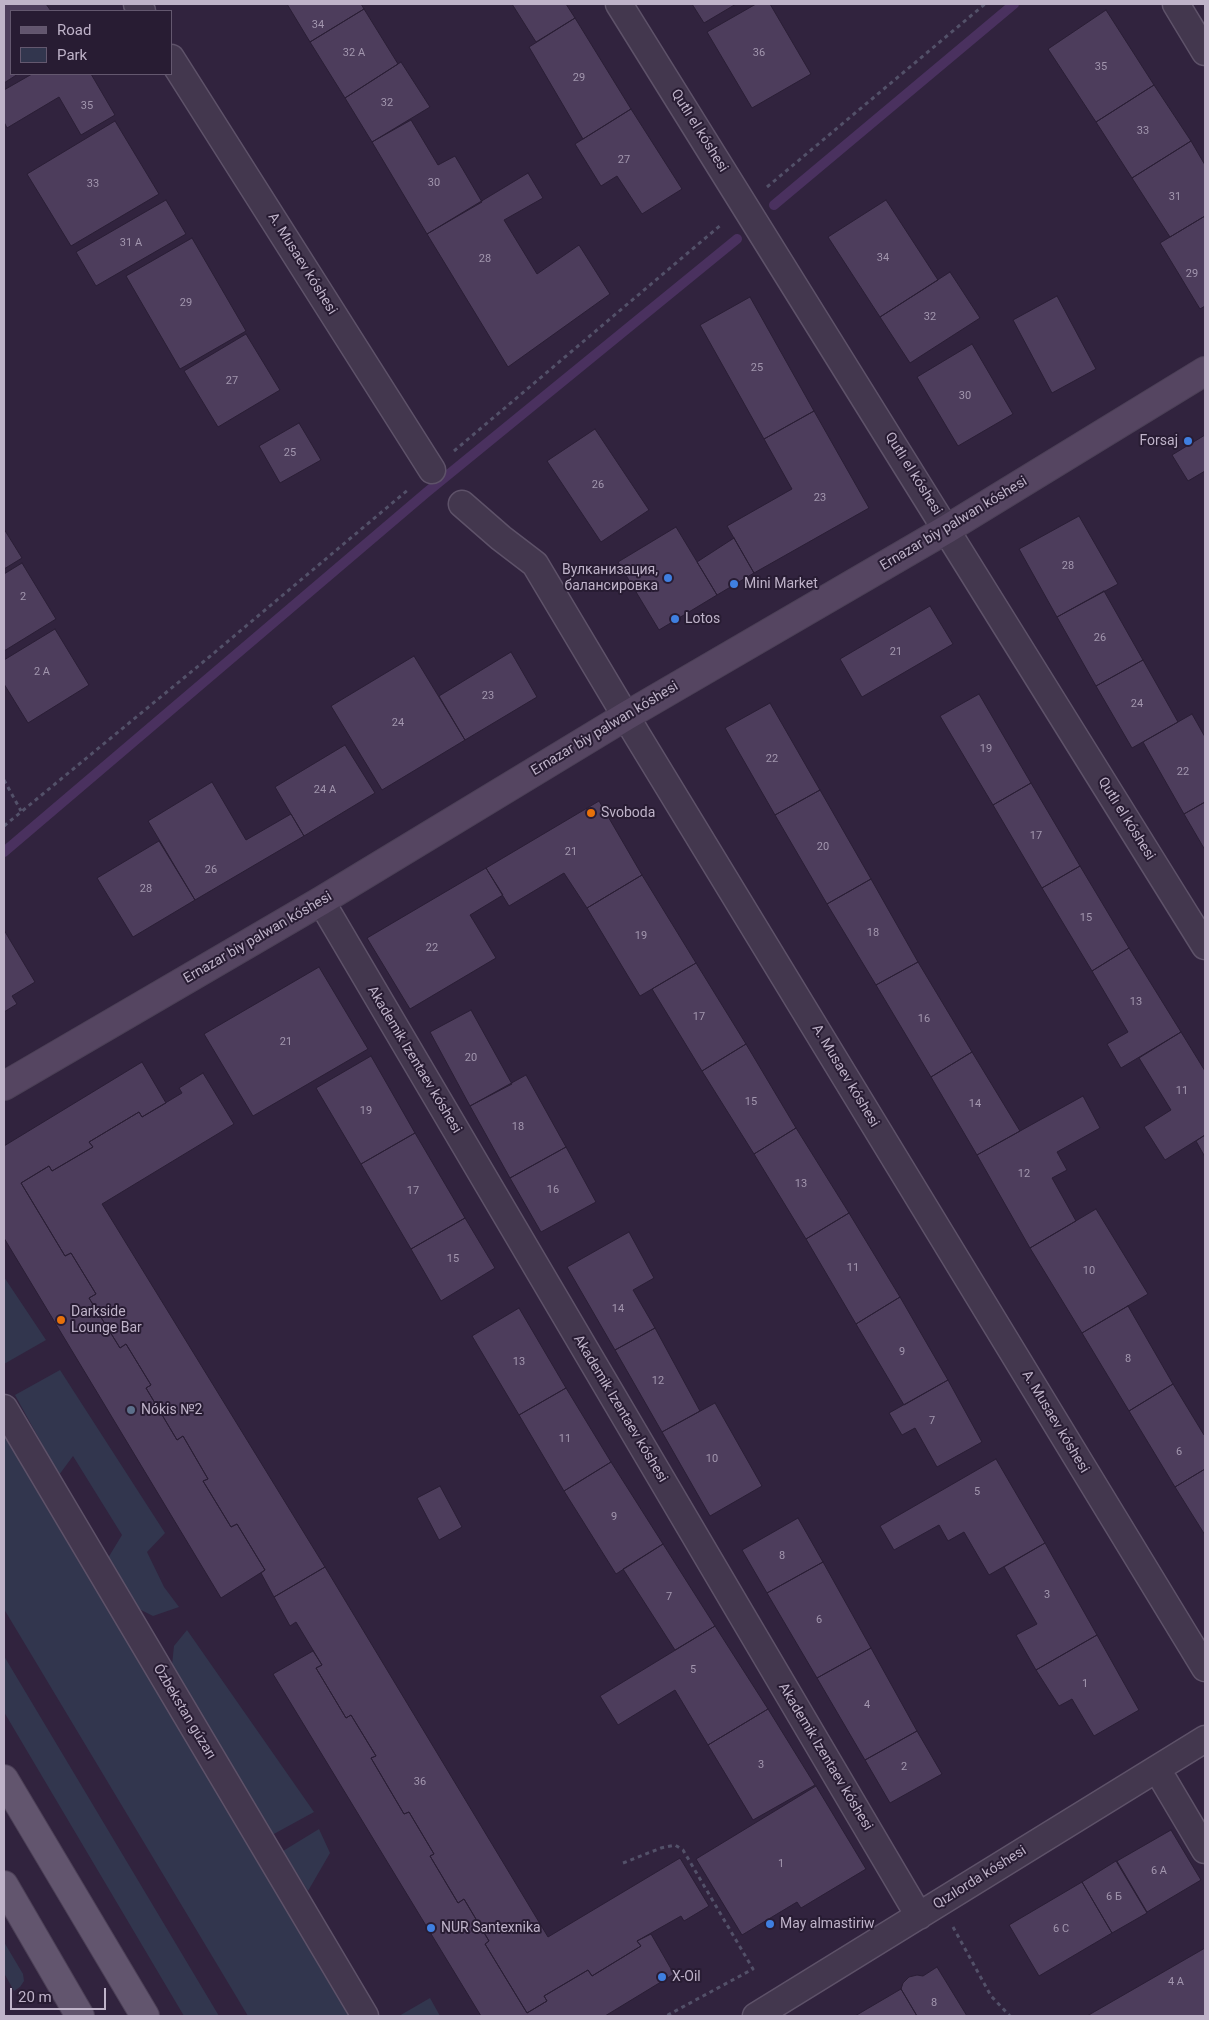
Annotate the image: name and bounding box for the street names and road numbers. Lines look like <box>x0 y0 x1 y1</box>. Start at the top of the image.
street label: Qutlı el kóshesi <box>667 86 731 176</box>
street label: A. Musaev kóshesi <box>264 210 340 318</box>
street label: Qutlı el kóshesi <box>881 429 945 519</box>
street label: Ernazar biy palwan kóshesi <box>877 473 1031 575</box>
street label: Ernazar biy palwan kóshesi <box>528 678 682 780</box>
street label: Qutlı el kóshesi <box>1094 774 1158 864</box>
street label: Ernazar biy palwan kóshesi <box>181 889 335 987</box>
street label: Akademik Izentaev kóshesi <box>363 983 465 1137</box>
street label: A. Musaev kóshesi <box>808 1022 882 1130</box>
street label: Akademik Izentaev kóshesi <box>569 1332 671 1486</box>
street label: A. Musaev kóshesi <box>1018 1368 1092 1476</box>
street label: Ózbekstan gúzarı <box>149 1661 219 1763</box>
street label: Akademik Izentaev kóshesi <box>774 1680 876 1834</box>
street label: Qızılorda kóshesi <box>930 1843 1030 1913</box>

